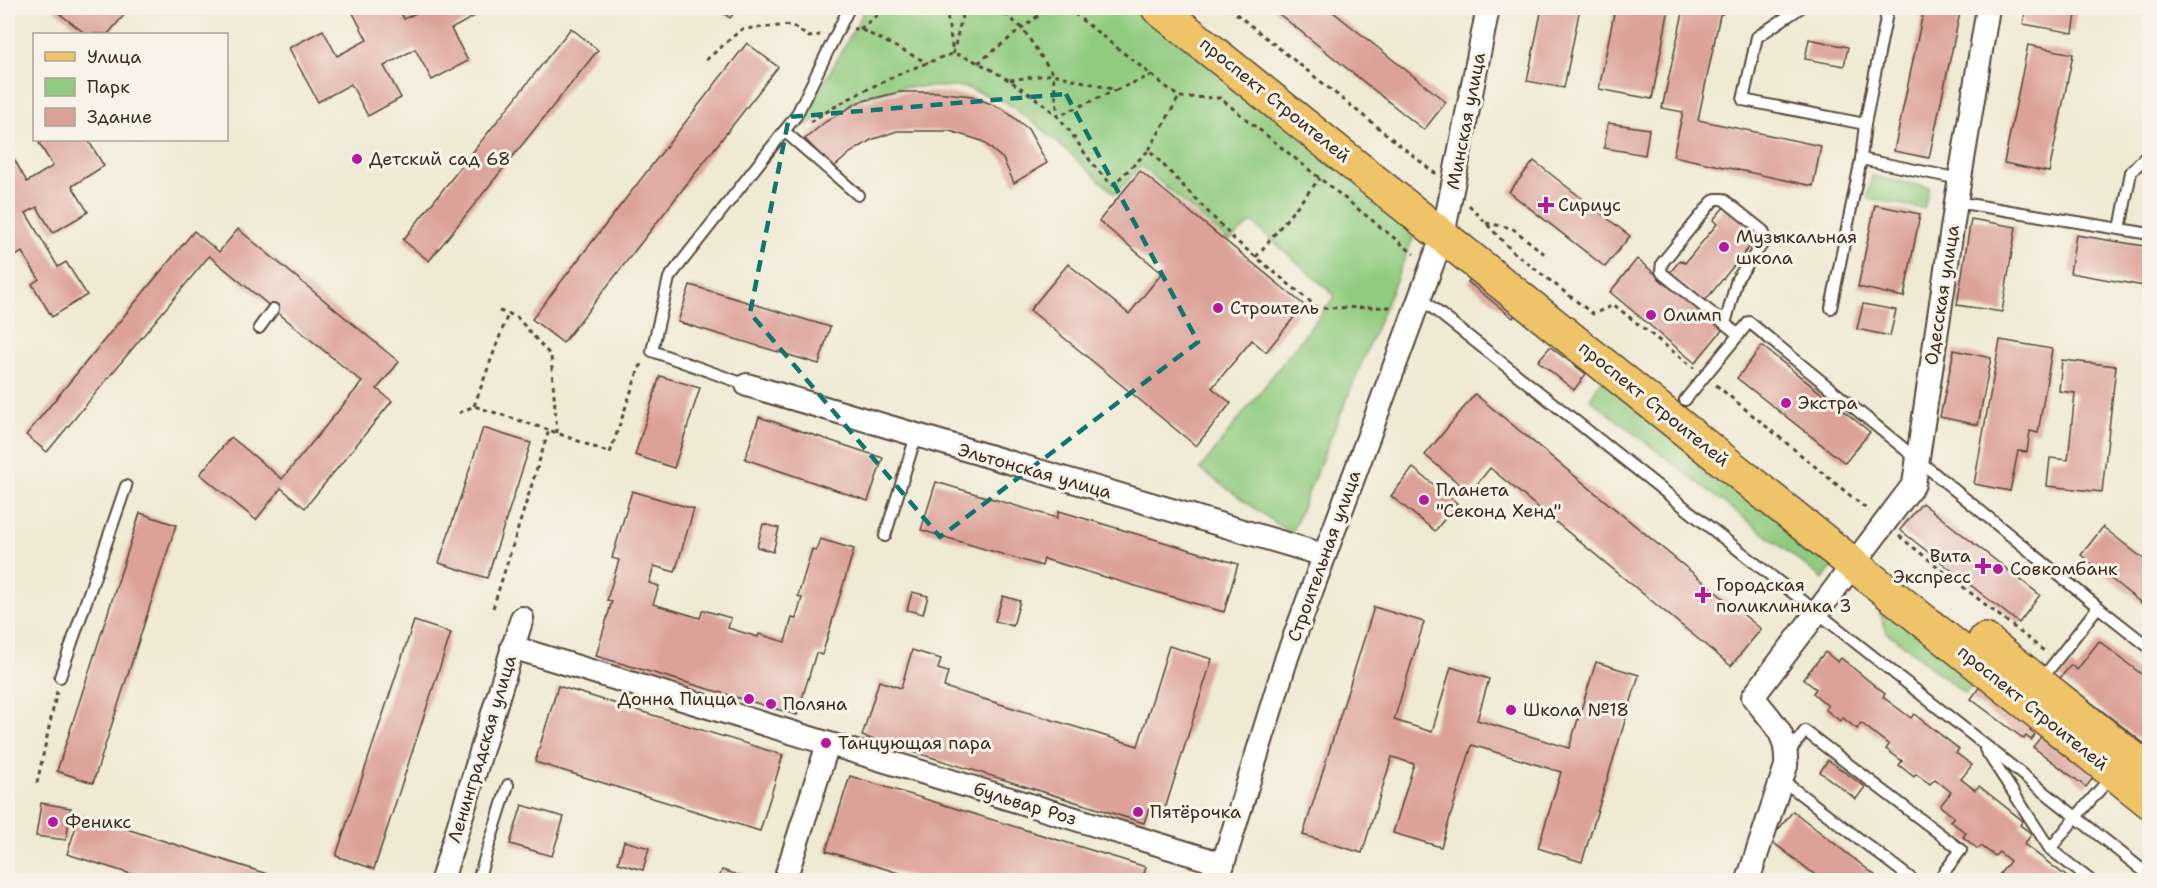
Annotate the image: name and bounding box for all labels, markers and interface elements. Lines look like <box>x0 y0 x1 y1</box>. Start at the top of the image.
street label: проспект Строителей <box>1195 32 1355 168</box>
legend <box>33 33 228 141</box>
text: Улица <box>87 45 141 69</box>
street label: Минская улица <box>1441 50 1491 192</box>
text: Парк <box>87 75 130 99</box>
text: Здание <box>87 105 152 129</box>
place label: Детский сад 68 <box>369 147 511 171</box>
marker: Детский сад 68 <box>350 152 364 166</box>
place label: Сириус <box>1558 193 1621 217</box>
marker: Сириус <box>1539 198 1553 212</box>
street label: Одесская улица <box>1919 223 1965 367</box>
place label: Музыкальная школа <box>1736 225 1857 270</box>
marker: Музыкальная школа <box>1717 240 1731 254</box>
place label: Строитель <box>1230 296 1319 320</box>
marker: Строитель <box>1211 301 1225 315</box>
place label: Олимп <box>1663 303 1722 327</box>
marker: Олимп <box>1644 308 1658 322</box>
street label: проспект Строителей <box>1574 336 1734 472</box>
place label: Экстра <box>1798 391 1858 415</box>
marker: Экстра <box>1779 396 1793 410</box>
street label: Эльтонская улица <box>955 438 1115 504</box>
street label: Строительная улица <box>1282 467 1366 645</box>
place label: Планета "Секонд Хенд" <box>1436 478 1561 523</box>
marker: Планета "Секонд Хенд" <box>1417 493 1431 507</box>
place label: Вита Экспресс <box>1893 544 1971 589</box>
place label: Совкомбанк <box>2010 557 2118 581</box>
marker: Вита Экспресс <box>1976 559 1990 573</box>
marker: Совкомбанк <box>1991 562 2005 576</box>
place label: Городская поликлиника 3 <box>1716 573 1852 618</box>
marker: Городская поликлиника 3 <box>1694 586 1712 604</box>
street label: проспект Строителей <box>1953 640 2113 776</box>
street label: Ленинградская улица <box>442 652 522 846</box>
place label: Донна Пицца <box>618 687 737 711</box>
marker: Донна Пицца <box>742 692 756 706</box>
place label: Поляна <box>783 692 847 716</box>
marker: Поляна <box>764 697 778 711</box>
place label: Школа №18 <box>1523 698 1629 722</box>
marker: Школа №18 <box>1504 703 1518 717</box>
place label: Танцующая пара <box>838 731 991 755</box>
marker: Танцующая пара <box>819 736 833 750</box>
street label: бульвар Роз <box>970 777 1080 831</box>
place label: Пятёрочка <box>1150 800 1241 824</box>
marker: Пятёрочка <box>1131 805 1145 819</box>
place label: Феникс <box>65 810 131 834</box>
marker: Феникс <box>46 815 60 829</box>

